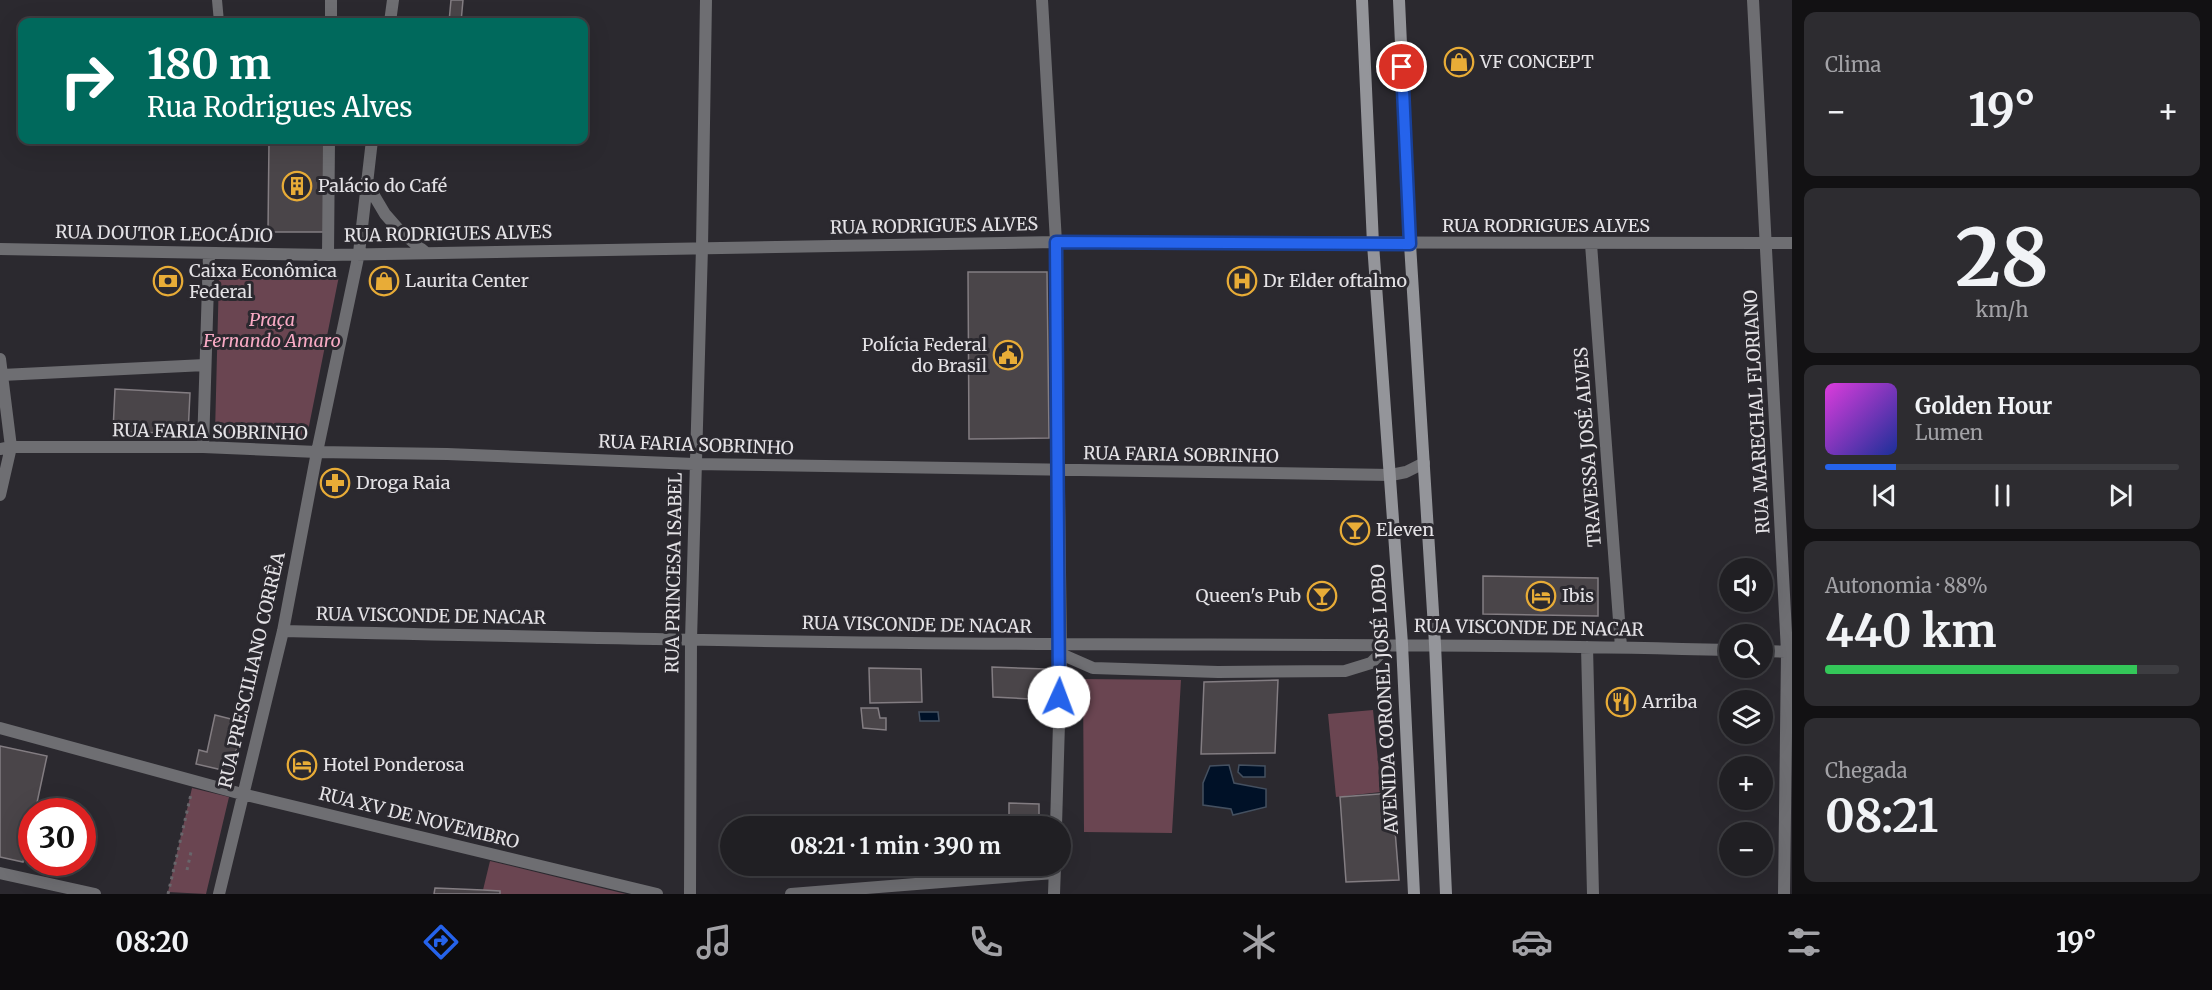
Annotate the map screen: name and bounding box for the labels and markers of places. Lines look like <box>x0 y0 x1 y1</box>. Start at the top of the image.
pin <box>1376 41 1427 92</box>
shop icon: VF CONCEPT <box>1443 46 1475 78</box>
place label: VF CONCEPT <box>1479 50 1594 73</box>
building icon: Palácio do Café <box>281 170 313 202</box>
place label: Palácio do Café <box>318 174 447 197</box>
place label: Caixa Econômica Federal <box>189 259 337 303</box>
bank icon: Caixa Econômica Federal <box>152 265 184 297</box>
shop icon: Laurita Center <box>368 265 400 297</box>
hospital icon: Dr Elder oftalmo <box>1226 265 1258 297</box>
place label: Laurita Center <box>405 269 529 292</box>
place label: Dr Elder oftalmo <box>1263 269 1407 292</box>
place label: Polícia Federal do Brasil <box>862 333 987 377</box>
public building icon: Polícia Federal do Brasil <box>992 339 1024 371</box>
pharmacy icon: Droga Raia <box>319 467 351 499</box>
place label: Droga Raia <box>356 471 451 494</box>
bar icon: Eleven <box>1339 514 1371 546</box>
place label: Eleven <box>1376 518 1434 541</box>
bar icon: Queen's Pub <box>1306 580 1338 612</box>
hotel icon: Ibis <box>1525 580 1557 612</box>
place label: Queen's Pub <box>1196 584 1301 607</box>
place label: Ibis <box>1562 584 1594 607</box>
restaurant icon: Arriba <box>1605 686 1637 718</box>
place label: Arriba <box>1641 690 1698 713</box>
hotel icon: Hotel Ponderosa <box>286 749 318 781</box>
place label: Hotel Ponderosa <box>323 753 465 776</box>

